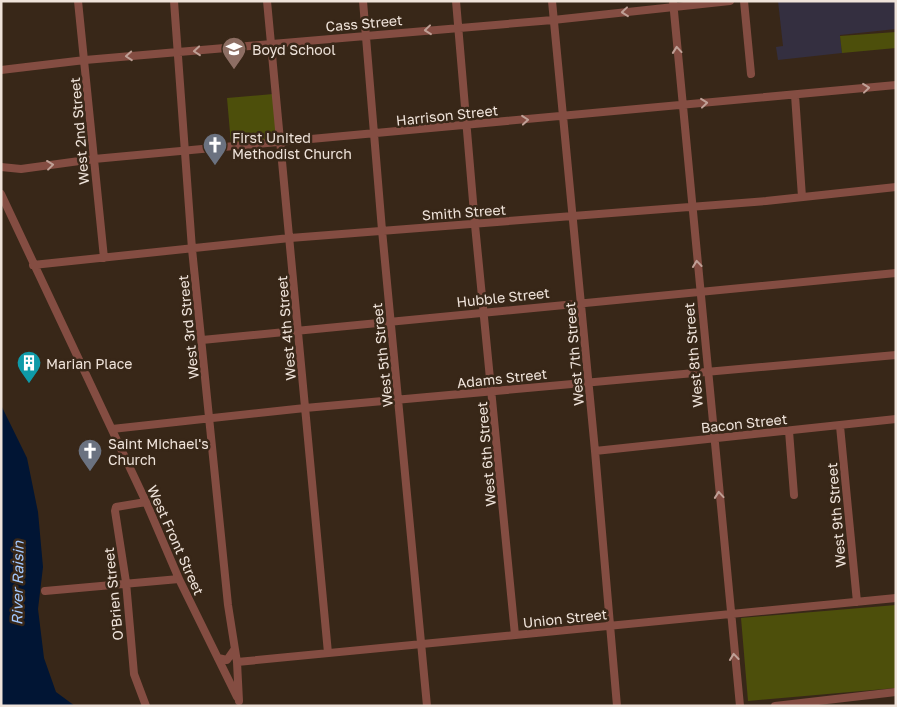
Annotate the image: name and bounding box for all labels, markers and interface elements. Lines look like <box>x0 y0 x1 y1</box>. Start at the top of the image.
one-way arrow <box>621 6 629 17</box>
street label: Cass Street <box>325 11 403 35</box>
one-way arrow <box>424 24 432 35</box>
school or university icon: Boyd School <box>221 36 247 70</box>
place label: Boyd School <box>252 41 336 58</box>
one-way arrow <box>193 45 201 56</box>
one-way arrow <box>672 46 683 54</box>
one-way arrow <box>125 51 133 62</box>
street label: West 2nd Street <box>66 77 92 185</box>
one-way arrow <box>862 83 870 94</box>
one-way arrow <box>701 98 709 109</box>
street label: Harrison Street <box>395 101 499 129</box>
one-way arrow <box>521 114 529 125</box>
place label: First United Methodist Church <box>232 129 352 162</box>
church icon: First United Methodist Church <box>202 132 228 166</box>
one-way arrow <box>46 160 54 171</box>
street label: Smith Street <box>421 201 507 223</box>
one-way arrow <box>692 260 703 268</box>
street label: West 3rd Street <box>174 274 202 380</box>
street label: West 4th Street <box>273 275 299 381</box>
street label: Hubble Street <box>456 284 550 310</box>
street label: West 7th Street <box>561 301 587 407</box>
street label: West 5th Street <box>368 302 396 408</box>
street label: West 8th Street <box>680 302 706 408</box>
building icon: Marian Place <box>16 350 42 384</box>
place label: Marian Place <box>46 355 133 372</box>
street label: Adams Street <box>456 365 548 391</box>
street label: West 6th Street <box>473 401 499 507</box>
street label: Bacon Street <box>700 410 788 436</box>
place label: Saint Michael's Church <box>108 435 209 468</box>
church icon: Saint Michael's Church <box>77 438 103 472</box>
street label: West 9th Street <box>823 462 849 568</box>
street label: West Front Street <box>144 482 208 598</box>
one-way arrow <box>714 491 725 499</box>
water label: River Raisin <box>7 540 27 625</box>
street label: O'Brien Street <box>100 547 126 641</box>
street label: Union Street <box>522 605 608 631</box>
one-way arrow <box>729 653 740 661</box>

